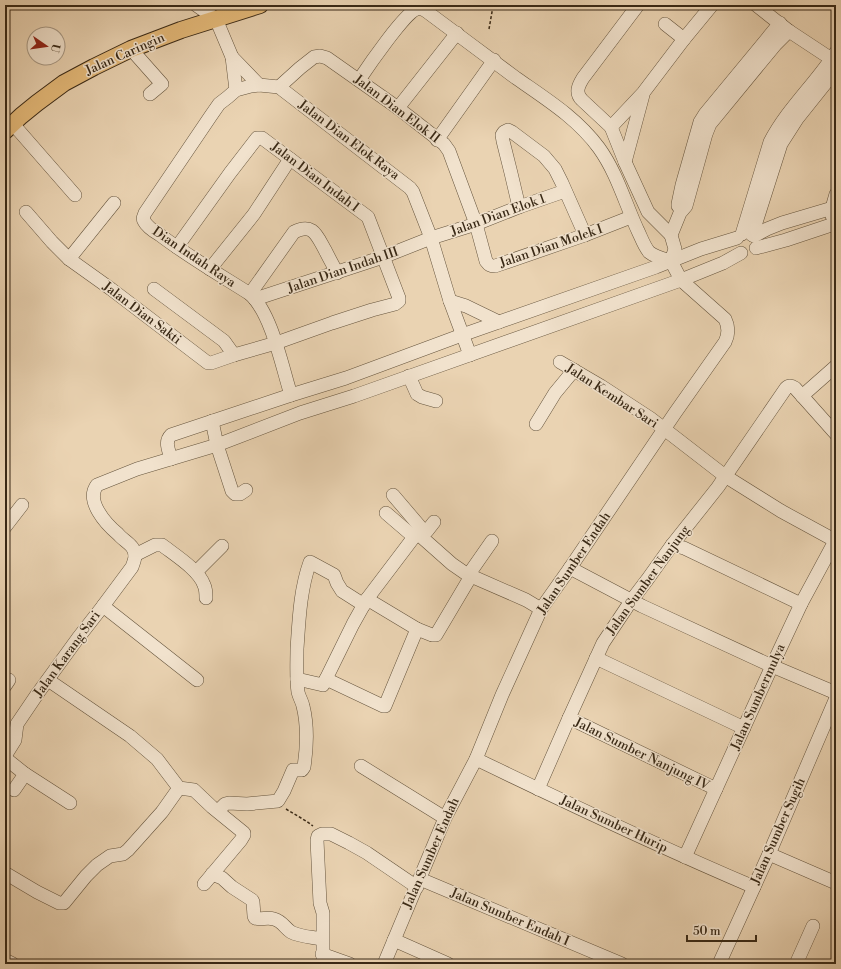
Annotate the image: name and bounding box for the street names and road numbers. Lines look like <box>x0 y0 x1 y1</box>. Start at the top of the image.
street label: Jalan Caringin <box>82 29 167 79</box>
street label: Jalan Dian Elok II <box>350 71 443 147</box>
street label: Jalan Dian Elok Raya <box>294 96 403 184</box>
street label: Jalan Dian Indah I <box>267 138 362 215</box>
street label: Jalan Dian Elok 1 <box>448 190 548 240</box>
street label: Jalan Dian Molek I <box>496 221 605 271</box>
street label: Dian Indah Raya <box>149 223 239 291</box>
street label: Jalan Dian Indah III <box>285 244 401 297</box>
street label: Jalan Dian Sakti <box>99 278 184 348</box>
street label: Jalan Kembar Sari <box>562 360 661 432</box>
street label: Jalan Sumber Endah <box>533 509 614 618</box>
street label: Jalan Sumber Nanjung <box>602 522 693 639</box>
street label: Jalan Karang Sari <box>30 608 104 701</box>
street label: Jalan Sumbermulya <box>727 641 789 754</box>
street label: Jalan Sumber Nanjung IV <box>571 714 713 794</box>
street label: Jalan Sumber Sugih <box>747 775 809 888</box>
street label: Jalan Sumber Hurip <box>557 792 670 856</box>
street label: Jalan Sumber Endah <box>399 795 463 912</box>
street label: Jalan Sumber Endah I <box>447 884 572 949</box>

